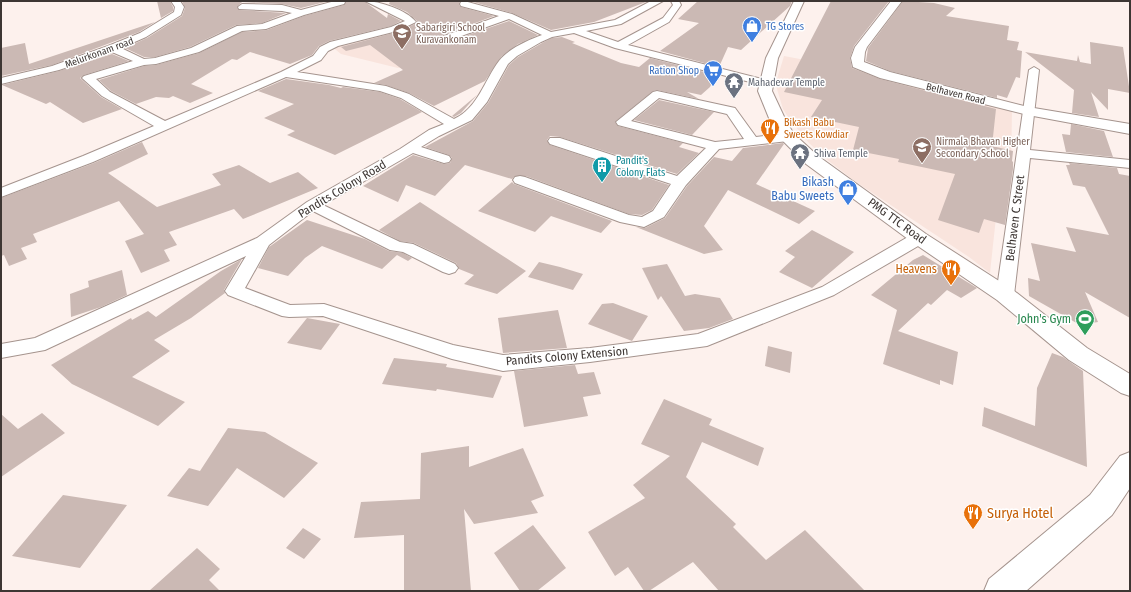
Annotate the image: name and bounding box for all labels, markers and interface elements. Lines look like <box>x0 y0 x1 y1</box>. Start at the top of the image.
shop icon: TG Stores <box>741 15 763 43</box>
place label: TG Stores <box>766 21 804 33</box>
school or university icon: Sabarigiri School Kuravankonam <box>391 22 413 50</box>
place label: Sabarigiri School Kuravankonam <box>416 22 486 46</box>
street label: Melurkonam road <box>63 35 135 71</box>
supermarket icon: Ration Shop <box>702 59 724 87</box>
place label: Ration Shop <box>649 65 699 77</box>
temple icon: Mahadevar Temple <box>723 71 745 99</box>
place label: Mahadevar Temple <box>748 77 825 89</box>
street label: Belhaven Road <box>925 81 987 107</box>
restaurant icon: Bikash Babu Sweets Kowdiar <box>759 117 781 145</box>
place label: Bikash Babu Sweets Kowdiar <box>784 117 849 141</box>
school or university icon: Nirmala Bhavan Higher Secondary School <box>911 136 933 164</box>
place label: Nirmala Bhavan Higher Secondary School <box>936 136 1030 160</box>
temple icon: Shiva Temple <box>789 142 811 170</box>
place label: Shiva Temple <box>814 148 868 160</box>
building icon: Pandit's Colony Flats <box>591 155 613 183</box>
place label: Pandit's Colony Flats <box>616 155 665 179</box>
street label: Pandits Colony Road <box>296 157 388 221</box>
street label: Belhaven C Street <box>1003 174 1027 262</box>
place label: Bikash Babu Sweets <box>771 175 834 203</box>
shop icon: Bikash Babu Sweets <box>837 178 859 206</box>
street label: PMG TTC Road <box>865 195 929 247</box>
restaurant icon: Heavens <box>940 258 962 286</box>
place label: Heavens <box>896 262 937 276</box>
sports icon: John's Gym <box>1074 308 1096 336</box>
place label: John's Gym <box>1017 312 1071 326</box>
street label: Pandits Colony Extension <box>505 344 629 368</box>
restaurant icon: Surya Hotel <box>962 502 984 530</box>
place label: Surya Hotel <box>987 505 1053 522</box>

